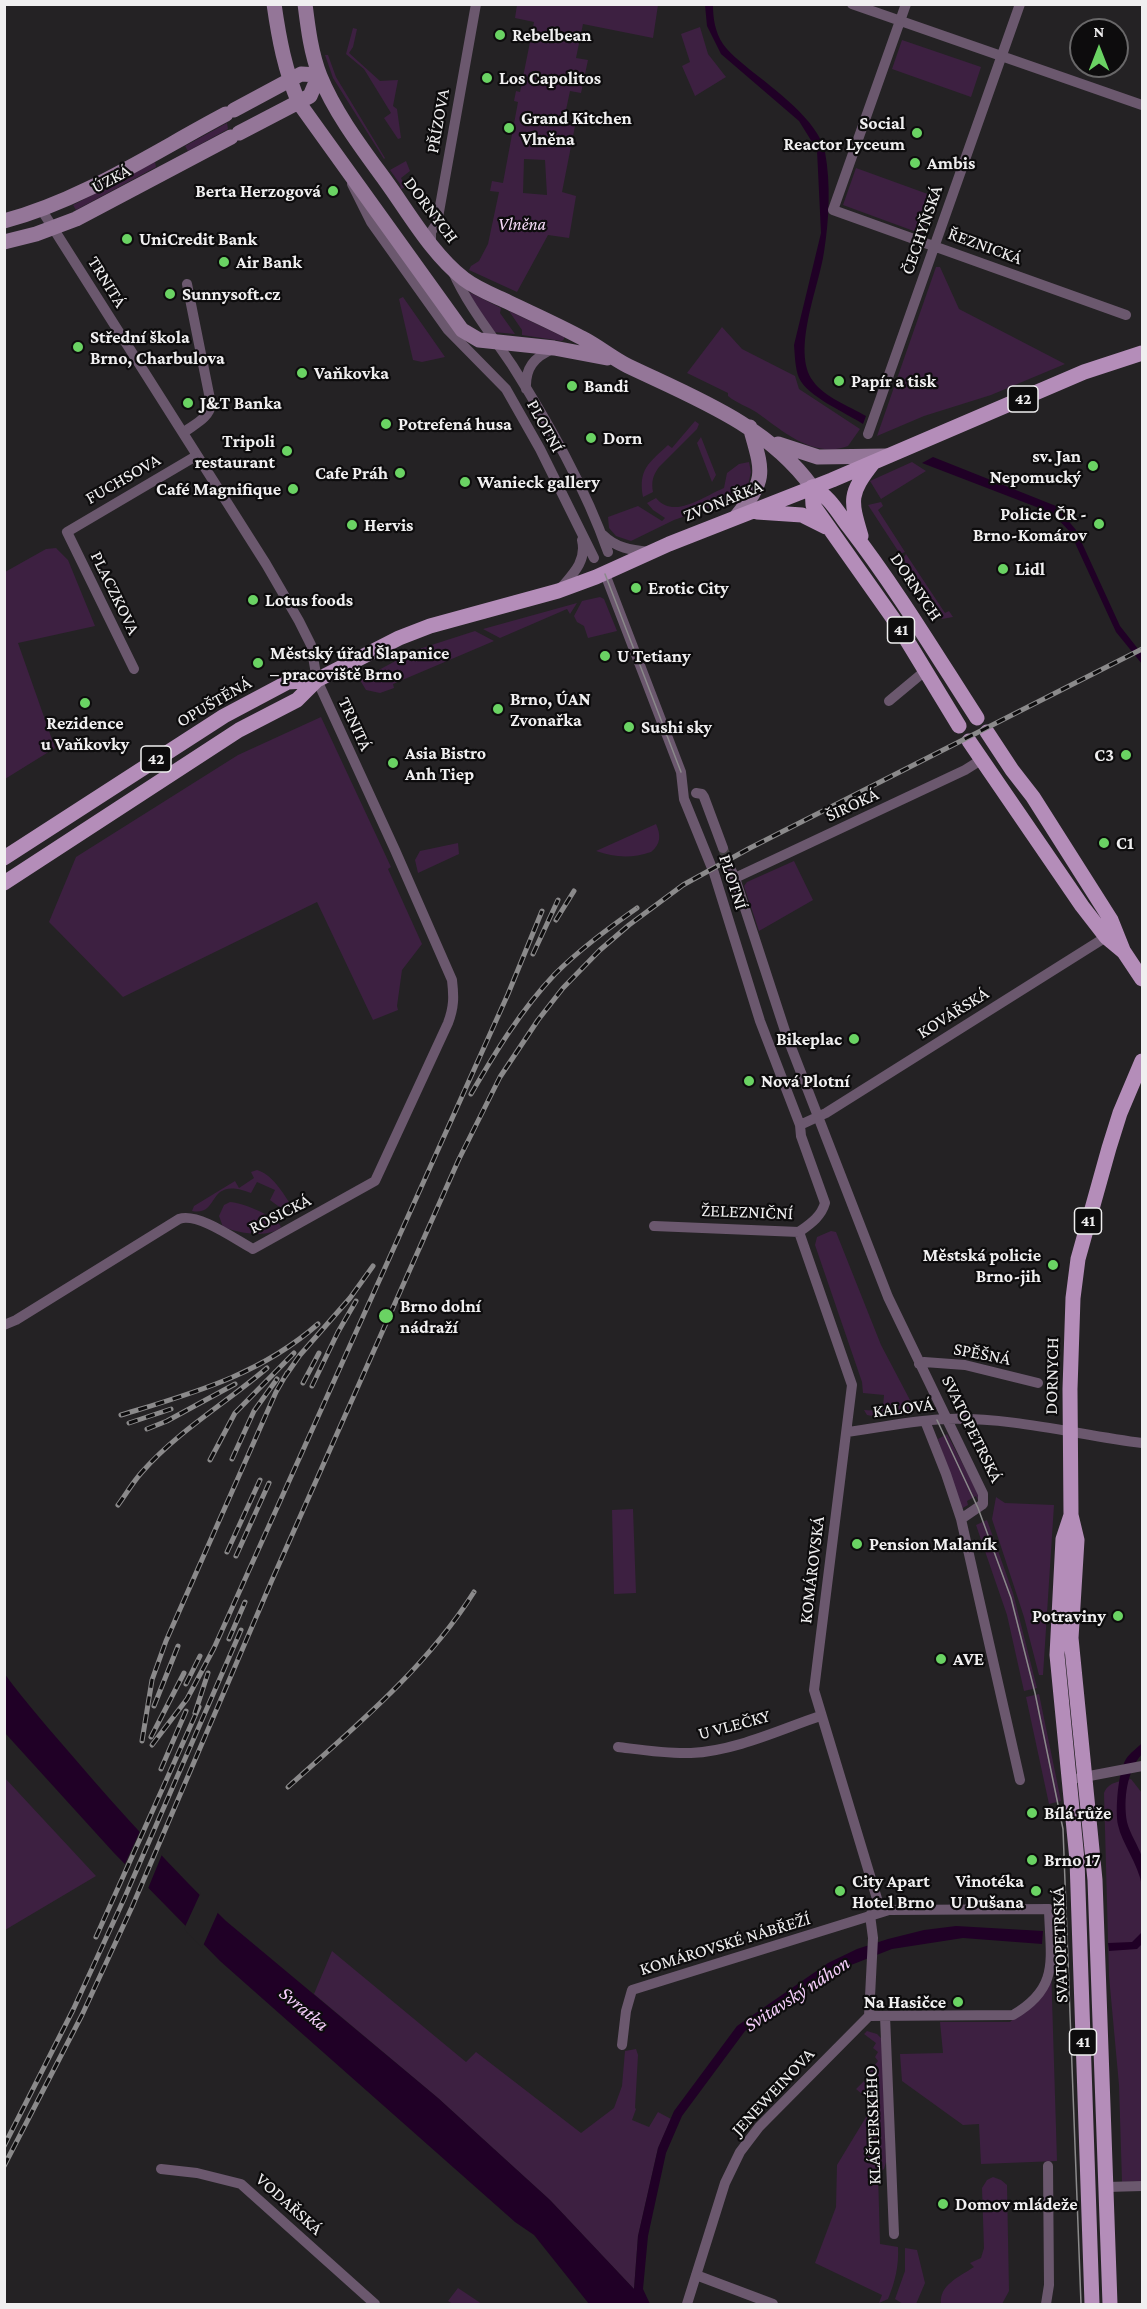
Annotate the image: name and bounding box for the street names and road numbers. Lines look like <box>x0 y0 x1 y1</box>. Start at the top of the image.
street label: PŘÍZOVA <box>422 87 454 155</box>
street label: ÚZKÁ <box>88 160 134 198</box>
street label: DORNYCH <box>399 173 463 247</box>
street label: ČECHYŇSKÁ <box>897 183 947 277</box>
street label: ŘEZNICKÁ <box>945 223 1025 269</box>
street label: TRNITÁ <box>83 252 131 312</box>
road number: 42 <box>1008 386 1038 412</box>
street label: PLOTNÍ <box>522 396 568 456</box>
street label: FUCHSOVA <box>82 449 164 509</box>
street label: ZVONAŘKA <box>680 475 766 527</box>
street label: PLACZKOVA <box>86 548 144 638</box>
street label: DORNYCH <box>885 549 947 625</box>
road number: 41 <box>888 617 914 643</box>
street label: OPUŠTĚNÁ <box>173 672 255 732</box>
street label: TRNITÁ <box>333 694 377 754</box>
road number: 42 <box>141 746 171 772</box>
street label: ŠIROKÁ <box>822 783 882 827</box>
street label: PLOTNÍ <box>714 852 752 912</box>
street label: KOVÁŘSKÁ <box>913 983 993 1043</box>
street label: ROSICKÁ <box>245 1189 315 1239</box>
street label: ŽELEZNIČNÍ <box>700 1200 794 1224</box>
road number: 41 <box>1074 1208 1102 1234</box>
street label: DORNYCH <box>1041 1337 1063 1415</box>
street label: SPĚŠNÁ <box>952 1338 1012 1370</box>
street label: SVATOPETRSKÁ <box>937 1372 1007 1486</box>
street label: KALOVÁ <box>872 1394 934 1422</box>
street label: KOMÁROVSKÁ <box>795 1515 829 1625</box>
street label: U VLEČKY <box>696 1705 772 1745</box>
street label: SVATOPETRSKÁ <box>1047 1887 1073 2003</box>
street label: KOMÁROVSKÉ NÁBŘEŽÍ <box>637 1908 813 1980</box>
road number: 41 <box>1070 2029 1096 2055</box>
street label: JENEWEINOVA <box>727 2044 819 2140</box>
street label: KLÁŠTERSKÉHO <box>860 2065 886 2185</box>
street label: VODAŘSKÁ <box>251 2168 327 2240</box>

